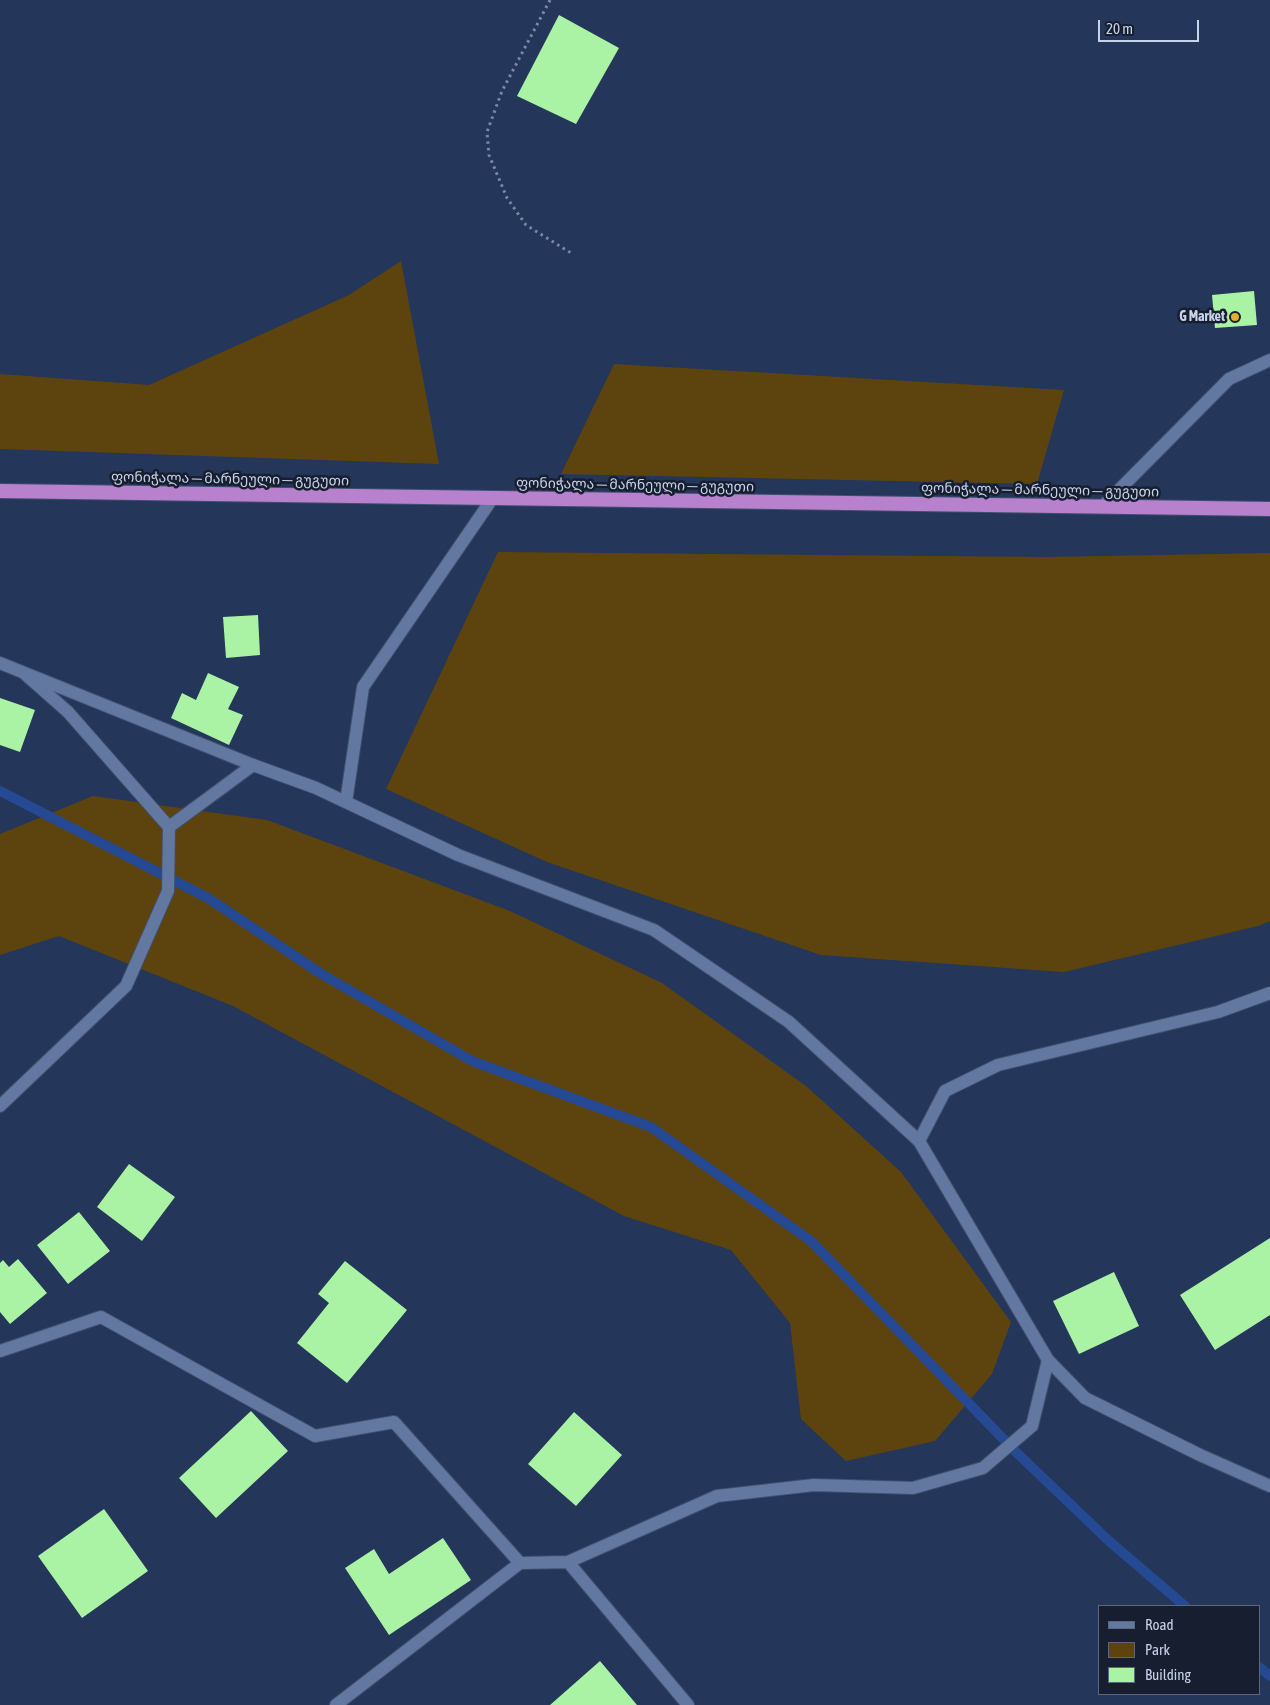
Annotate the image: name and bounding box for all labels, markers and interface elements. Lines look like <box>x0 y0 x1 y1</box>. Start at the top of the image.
scale bar <box>1100 10 1201 42</box>
text: 20 m <box>1106 20 1133 37</box>
place label: G Market <box>1179 309 1225 325</box>
marker: G Market <box>1229 311 1241 323</box>
street label: ფონიჭალა — მარნეული — გუგუთი <box>111 469 349 489</box>
street label: ფონიჭალა — მარნეული — გუგუთი <box>516 475 754 495</box>
street label: ფონიჭალა — მარნეული — გუგუთი <box>921 480 1159 500</box>
legend <box>1098 1605 1260 1695</box>
text: Road <box>1145 1616 1174 1633</box>
text: Park <box>1145 1641 1170 1658</box>
text: Building <box>1145 1666 1191 1683</box>

